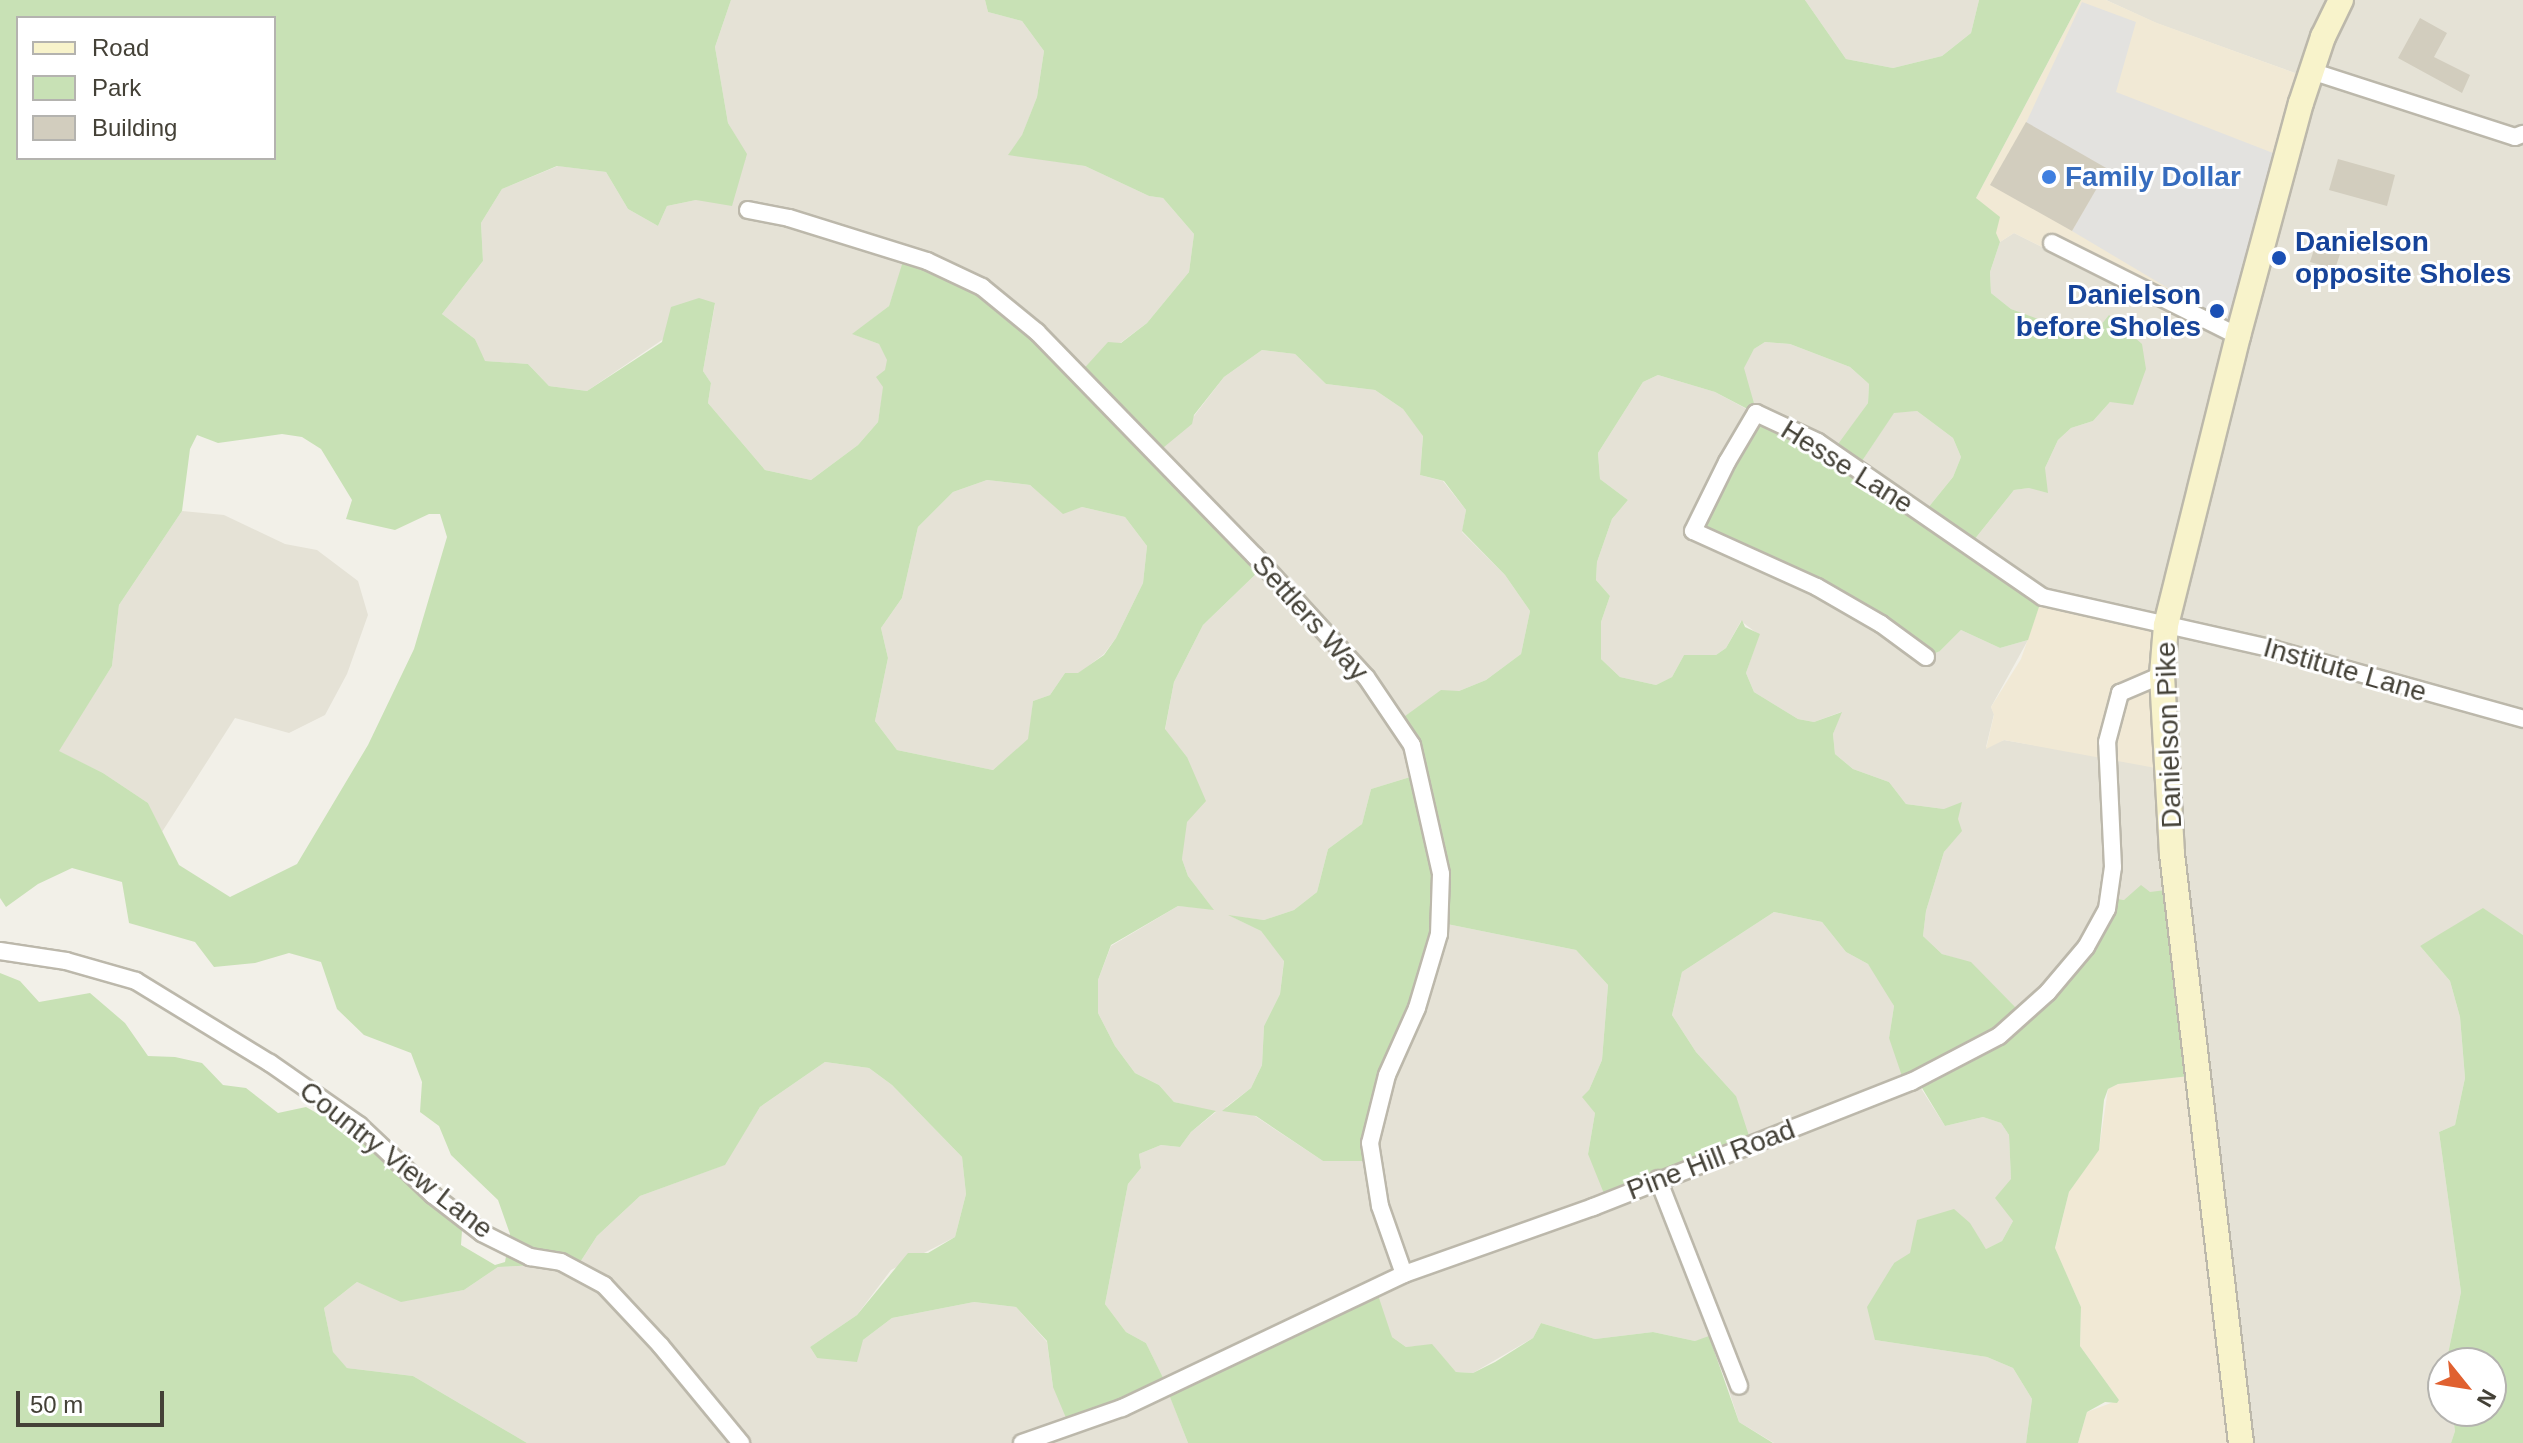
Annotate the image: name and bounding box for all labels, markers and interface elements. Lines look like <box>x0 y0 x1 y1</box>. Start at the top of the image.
legend <box>16 16 276 160</box>
text: Road <box>92 34 149 61</box>
text: Park <box>92 74 141 101</box>
text: Building <box>92 114 177 141</box>
place label: Family Dollar <box>2065 160 2241 194</box>
marker: Family Dollar <box>2040 168 2058 186</box>
place label: Danielson opposite Sholes <box>2295 225 2511 291</box>
marker: Danielson opposite Sholes <box>2270 249 2288 267</box>
place label: Danielson before Sholes <box>2016 278 2201 344</box>
marker: Danielson before Sholes <box>2208 302 2226 320</box>
street label: Hesse Lane <box>1775 413 1919 521</box>
street label: Settlers Way <box>1245 548 1375 688</box>
street label: Institute Lane <box>2260 631 2430 709</box>
street label: Danielson Pike <box>2149 641 2189 829</box>
street label: Country View Lane <box>293 1074 499 1246</box>
street label: Pine Hill Road <box>1622 1113 1800 1207</box>
north arrow <box>2427 1347 2507 1427</box>
scale bar <box>20 1375 168 1425</box>
text: N <box>2472 1385 2501 1411</box>
text: 50 m <box>30 1391 83 1418</box>

